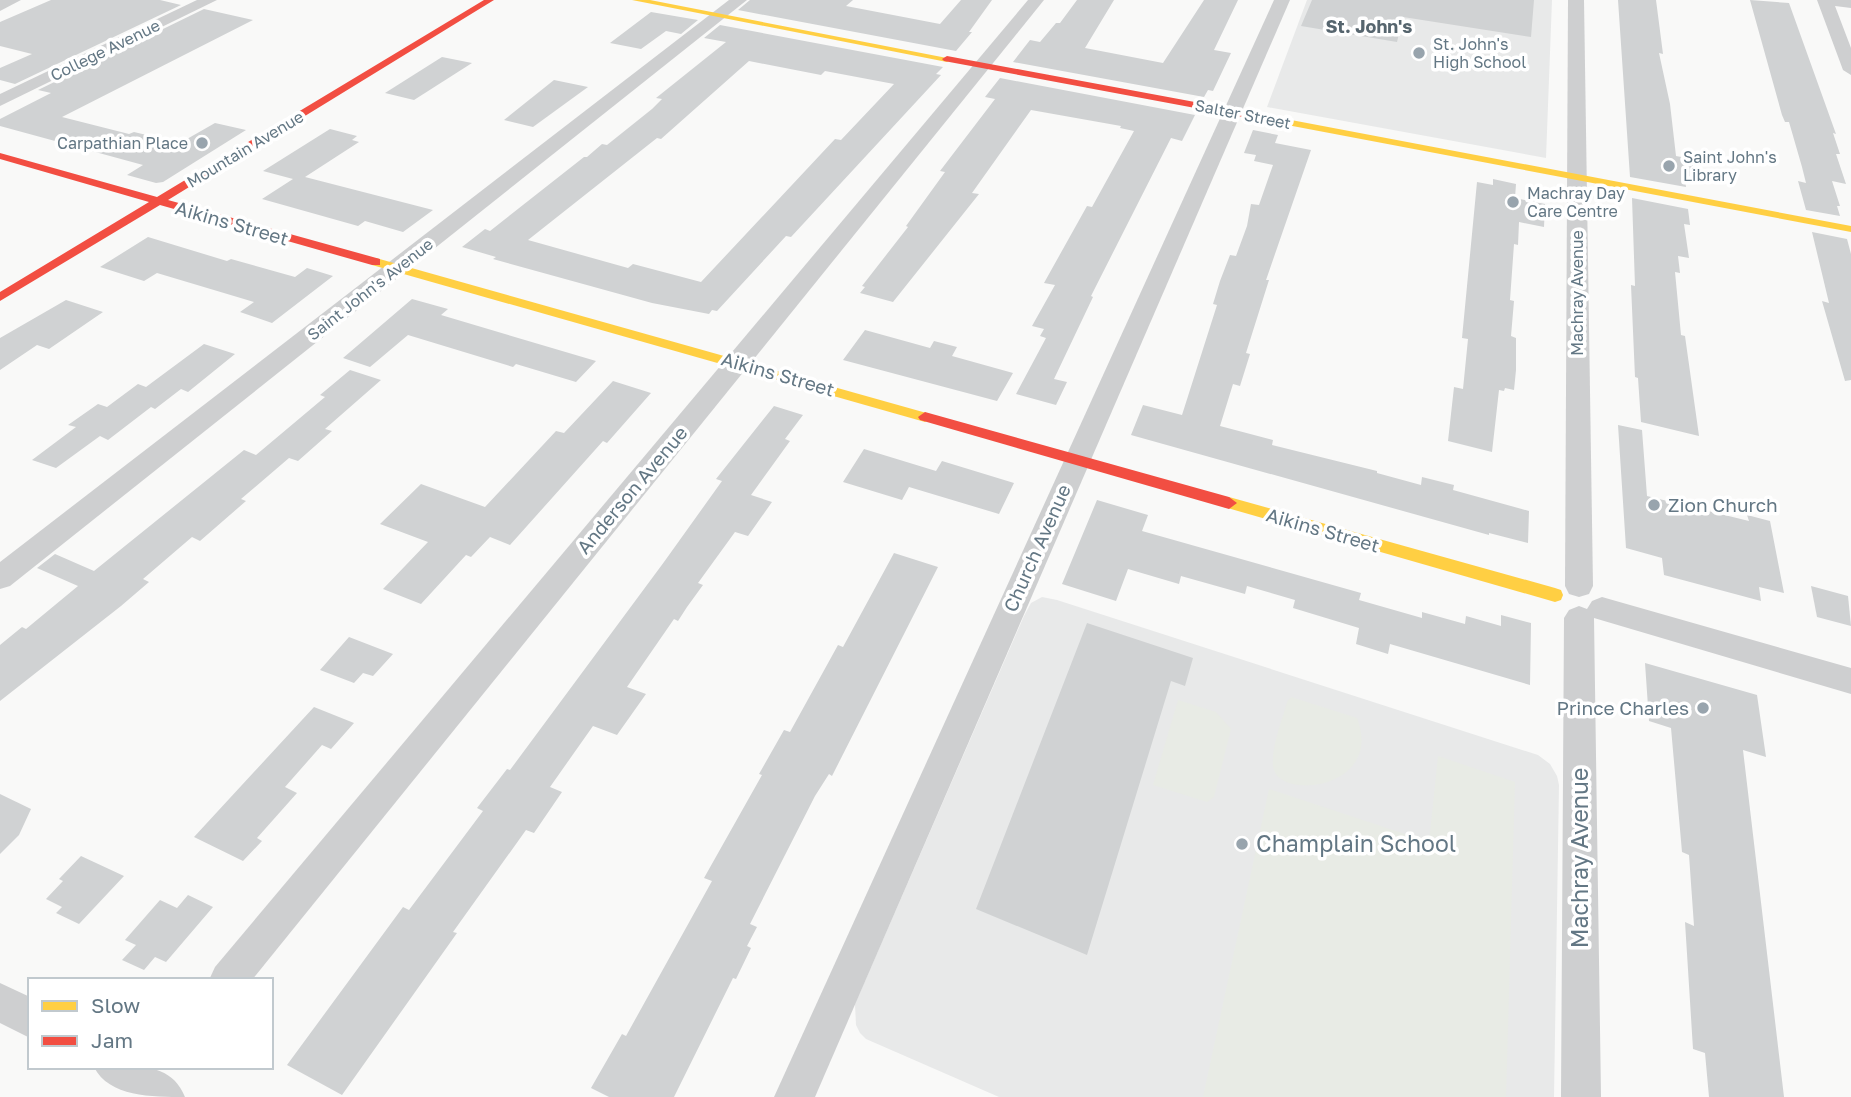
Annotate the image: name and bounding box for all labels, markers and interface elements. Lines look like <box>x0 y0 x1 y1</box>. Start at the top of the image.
street label: College Avenue <box>47 15 163 85</box>
district label: St. John's <box>1326 15 1412 37</box>
place label: St. John's High School <box>1433 34 1526 72</box>
marker: St. John's High School <box>1411 45 1427 61</box>
street label: Salter Street <box>1193 95 1293 133</box>
street label: Mountain Avenue <box>183 106 307 192</box>
place label: Carpathian Place <box>57 133 188 153</box>
marker: Carpathian Place <box>194 135 210 151</box>
place label: Saint John's Library <box>1683 147 1777 185</box>
marker: Saint John's Library <box>1661 158 1677 174</box>
place label: Machray Day Care Centre <box>1527 183 1625 221</box>
marker: Machray Day Care Centre <box>1505 194 1521 210</box>
street label: Aikins Street <box>173 195 291 250</box>
street label: Machray Avenue <box>1567 230 1587 356</box>
street label: Saint John's Avenue <box>303 234 437 344</box>
street label: Aikins Street <box>719 346 837 401</box>
street label: Anderson Avenue <box>572 421 692 558</box>
street label: Church Avenue <box>998 480 1075 615</box>
place label: Zion Church <box>1668 493 1778 516</box>
marker: Zion Church <box>1646 497 1662 513</box>
street label: Aikins Street <box>1264 502 1382 557</box>
place label: Prince Charles <box>1557 696 1689 719</box>
marker: Prince Charles <box>1695 700 1711 716</box>
street label: Machray Avenue <box>1565 768 1593 948</box>
place label: Champlain School <box>1256 829 1456 857</box>
marker: Champlain School <box>1234 836 1250 852</box>
legend <box>28 978 273 1069</box>
text: Slow <box>91 992 140 1018</box>
text: Jam <box>91 1027 133 1053</box>

